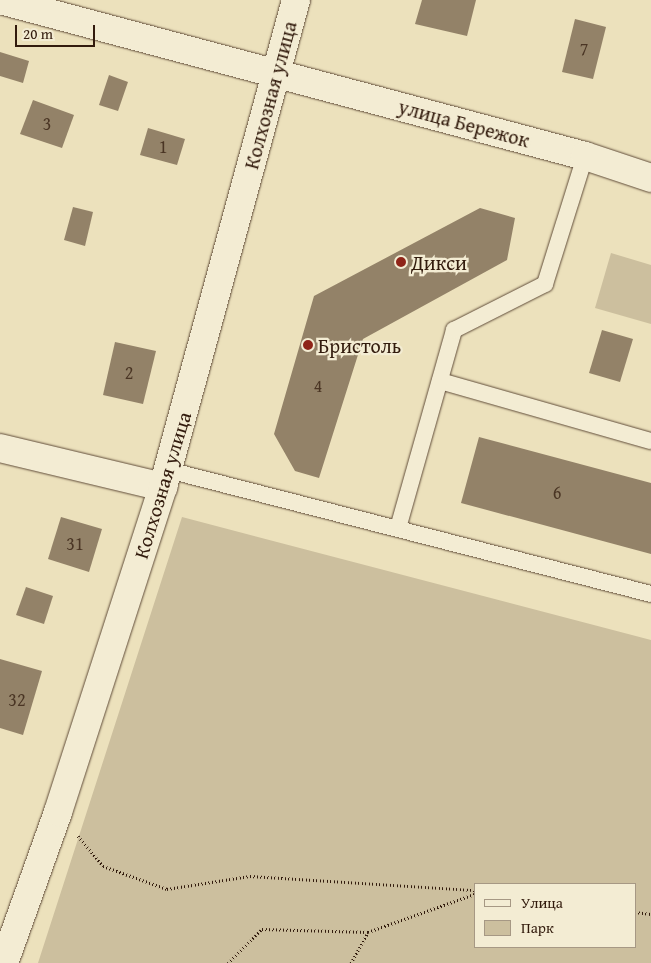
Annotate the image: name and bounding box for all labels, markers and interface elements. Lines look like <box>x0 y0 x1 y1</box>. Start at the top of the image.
scale bar <box>18 15 98 47</box>
street label: Колхозная улица <box>239 18 301 172</box>
text: 20 m <box>23 23 53 44</box>
house number: 7 <box>580 38 588 60</box>
street label: улица Бережок <box>396 94 532 152</box>
house number: 3 <box>43 113 51 135</box>
house number: 1 <box>159 136 167 158</box>
place label: Дикси <box>411 250 467 274</box>
marker: Дикси <box>395 256 407 268</box>
place label: Бристоль <box>318 333 401 357</box>
marker: Бристоль <box>302 339 314 351</box>
house number: 2 <box>125 362 133 384</box>
house number: 4 <box>314 375 322 397</box>
street label: Колхозная улица <box>128 409 196 561</box>
house number: 6 <box>553 482 561 504</box>
house number: 31 <box>66 533 84 555</box>
house number: 32 <box>8 689 26 711</box>
legend <box>473 883 636 948</box>
text: Улица <box>521 892 563 913</box>
text: Парк <box>521 917 554 938</box>

